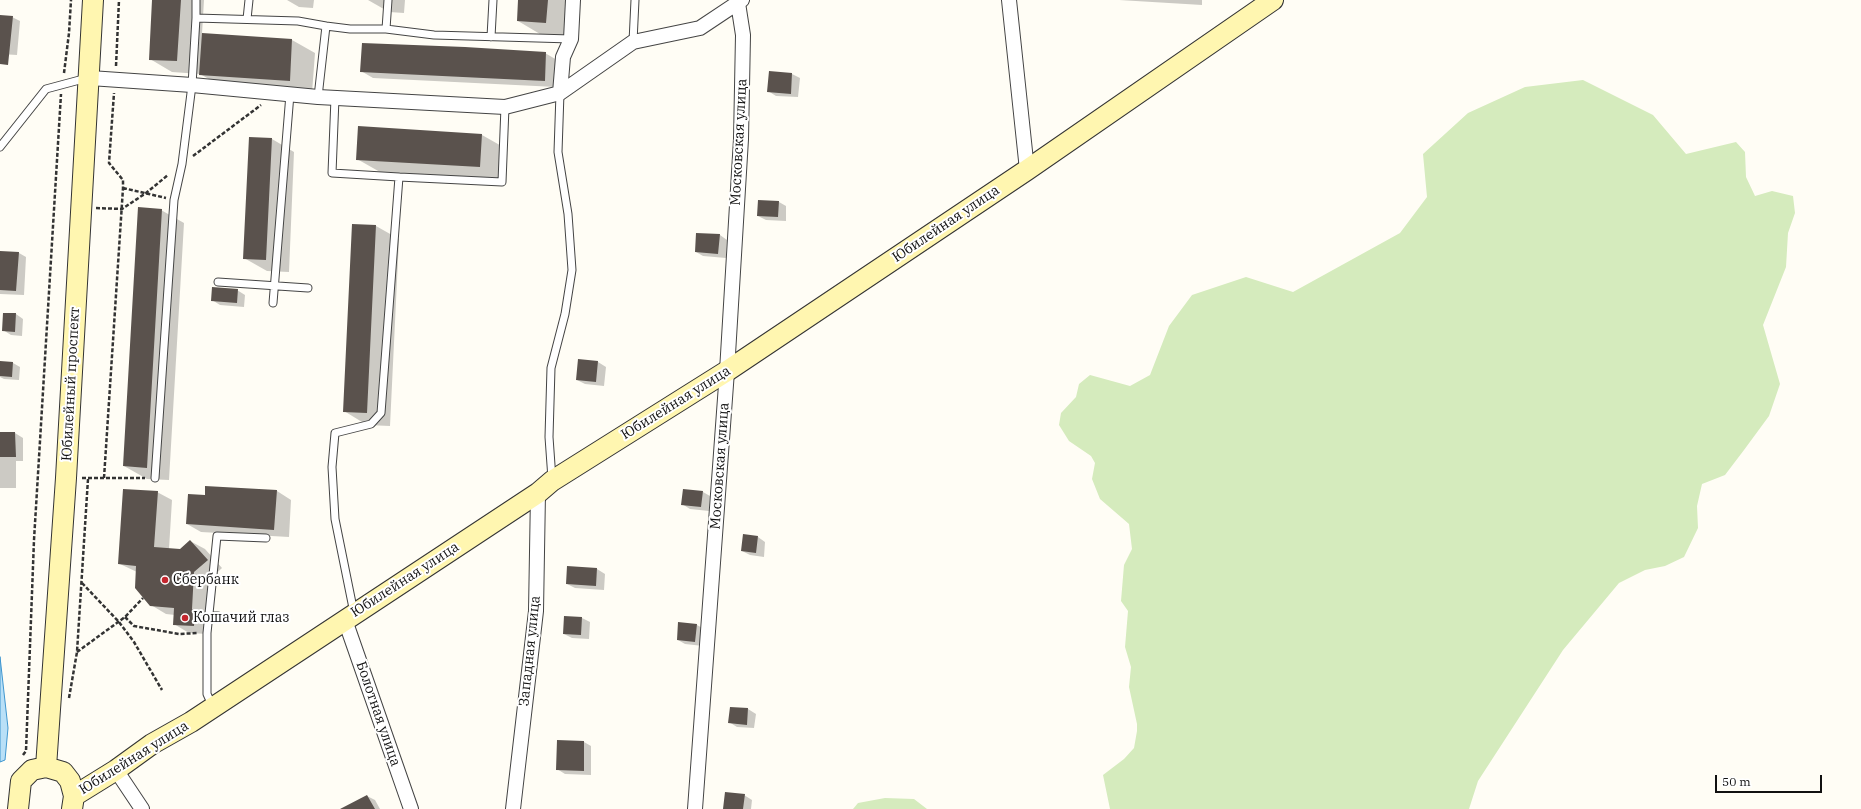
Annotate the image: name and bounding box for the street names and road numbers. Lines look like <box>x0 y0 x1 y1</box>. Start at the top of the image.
street label: Московская улица <box>727 78 751 206</box>
street label: Юбилейная улица <box>889 182 1003 266</box>
street label: Юбилейный проспект <box>59 306 83 462</box>
street label: Юбилейная улица <box>618 363 734 443</box>
street label: Московская улица <box>707 402 733 530</box>
street label: Юбилейная улица <box>348 539 462 621</box>
street label: Западная улица <box>516 595 544 707</box>
street label: Болотная улица <box>352 659 404 769</box>
street label: Юбилейная улица <box>76 718 192 798</box>

